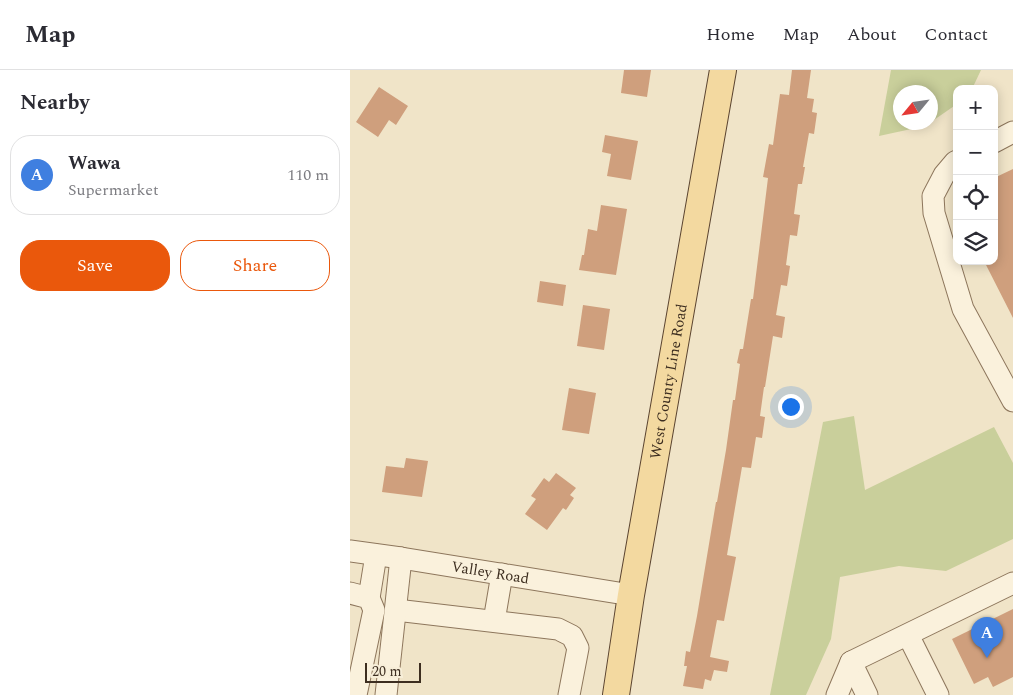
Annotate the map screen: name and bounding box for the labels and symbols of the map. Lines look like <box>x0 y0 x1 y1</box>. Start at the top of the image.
north arrow <box>893 85 938 130</box>
street label: West County Line Road <box>644 302 694 461</box>
your location <box>778 394 804 420</box>
street label: Valley Road <box>450 555 531 590</box>
pin: A <box>971 617 1003 658</box>
scale bar <box>365 660 421 683</box>

